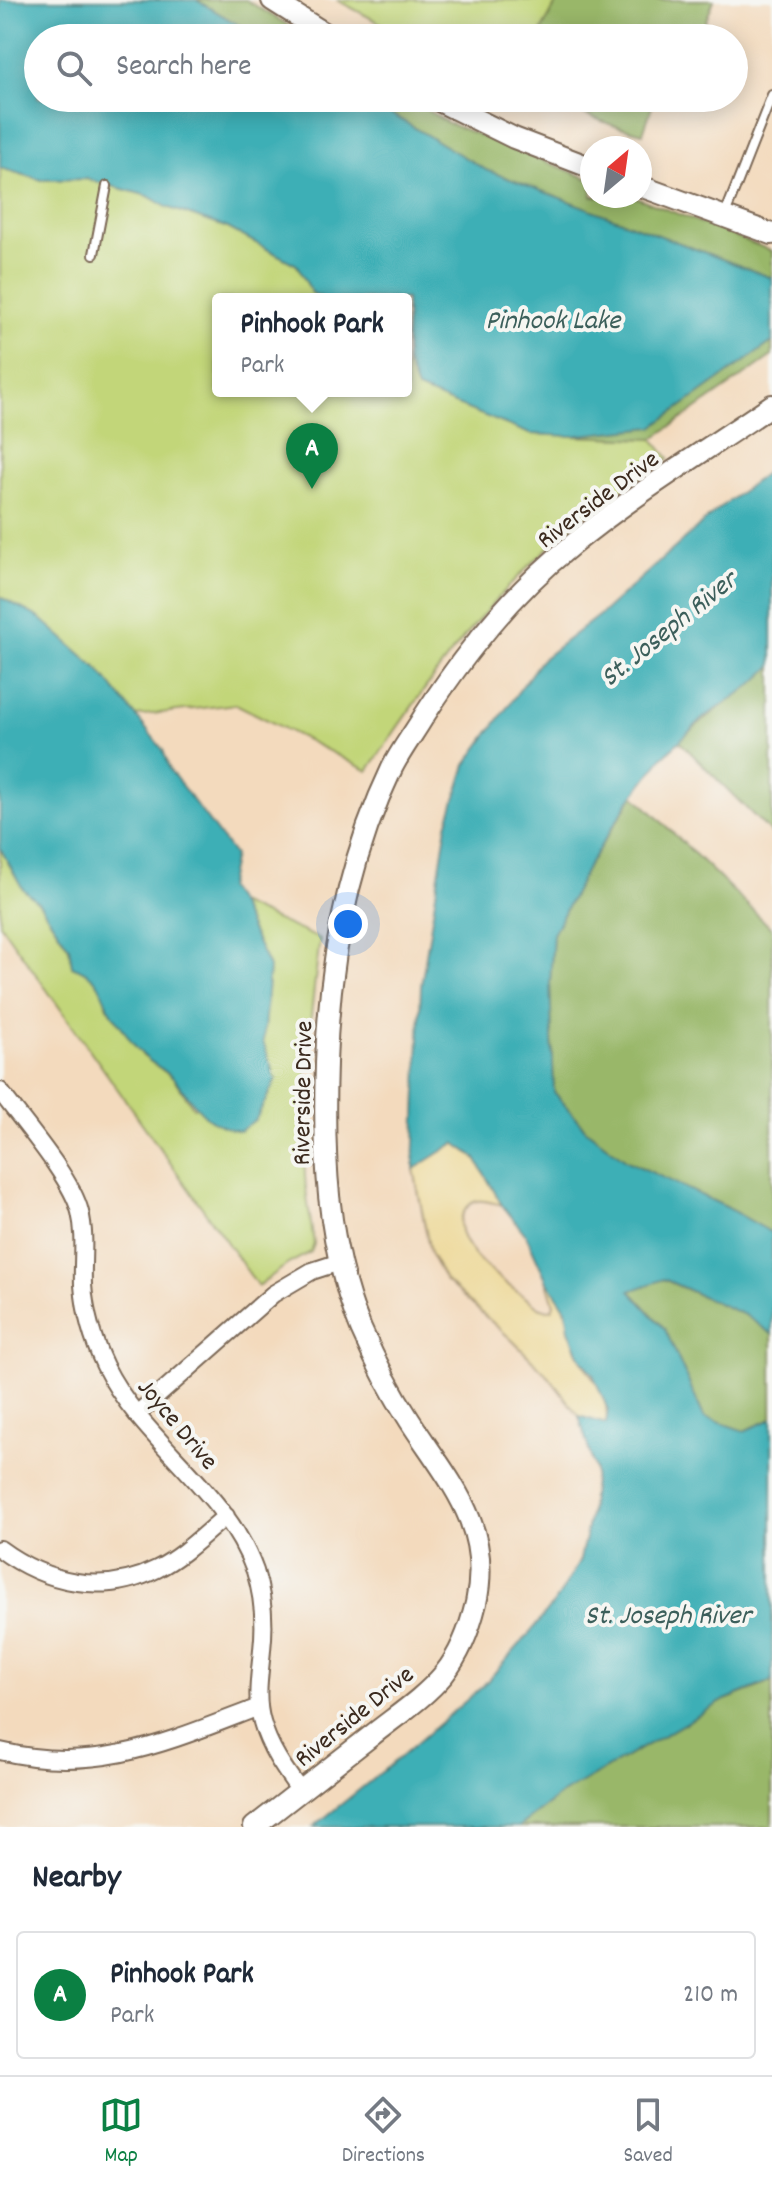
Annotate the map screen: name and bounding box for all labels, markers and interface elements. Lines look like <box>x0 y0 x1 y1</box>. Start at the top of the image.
search box <box>24 24 748 112</box>
icon: search <box>52 46 96 90</box>
text: Search here <box>116 47 252 90</box>
north arrow <box>580 136 652 208</box>
popup <box>212 293 412 397</box>
water label: Pinhook Lake <box>486 303 622 343</box>
text: Pinhook Park <box>240 305 384 348</box>
text: Park <box>240 348 284 385</box>
pin: A <box>286 423 338 489</box>
street label: Riverside Drive <box>530 442 668 559</box>
water label: St. Joseph River <box>593 561 750 699</box>
your location <box>328 904 368 944</box>
street label: Riverside Drive <box>285 1020 324 1166</box>
street label: Joyce Drive <box>127 1371 226 1479</box>
water label: St. Joseph River <box>585 1598 755 1638</box>
street label: Riverside Drive <box>287 1658 423 1778</box>
text: Nearby <box>32 1855 121 1904</box>
text: Pinhook Park <box>110 1955 254 1998</box>
text: A <box>53 1977 67 2014</box>
text: 210 m <box>683 1977 738 2014</box>
text: Park <box>110 1998 154 2035</box>
tab: Map <box>99 2093 143 2172</box>
tab: Directions <box>342 2093 425 2172</box>
tab: Saved <box>624 2093 673 2172</box>

